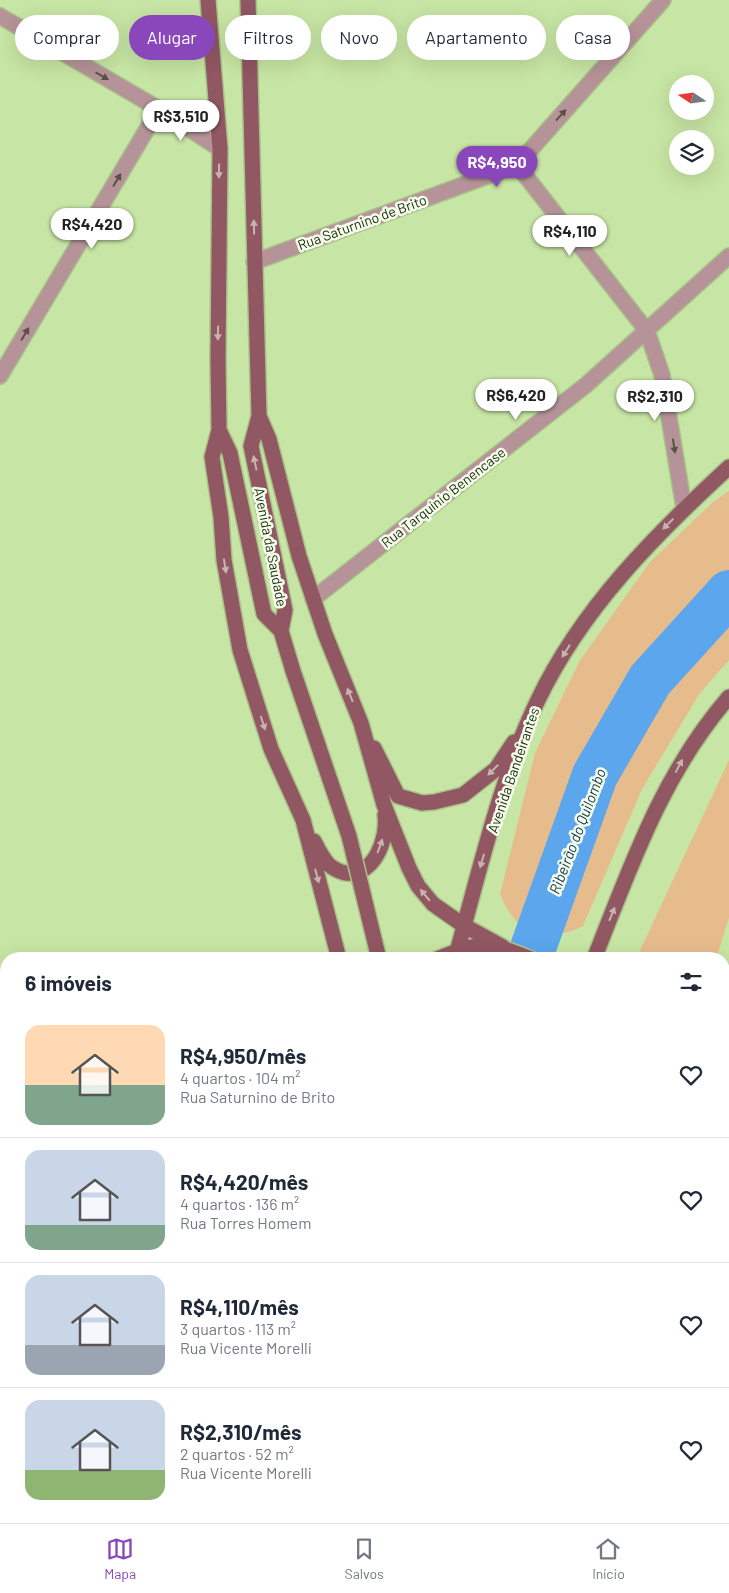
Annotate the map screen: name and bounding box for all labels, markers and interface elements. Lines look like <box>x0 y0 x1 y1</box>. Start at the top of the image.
chip: Comprar <box>15 15 119 60</box>
chip: Alugar <box>129 15 215 60</box>
chip: Filtros <box>225 15 311 60</box>
chip: Novo <box>321 15 397 60</box>
chip: Apartamento <box>407 15 546 60</box>
chip: Casa <box>556 15 630 60</box>
one-way arrow <box>95 72 110 80</box>
north arrow <box>669 75 714 120</box>
map controls <box>669 75 714 175</box>
pin: R$3,510 <box>135 100 227 142</box>
text: R$3,510 <box>153 106 209 125</box>
one-way arrow <box>555 110 567 122</box>
button: layers <box>669 130 714 175</box>
pin: R$4,950 <box>451 146 543 188</box>
text: R$4,950 <box>467 152 527 171</box>
one-way arrow <box>215 163 223 179</box>
one-way arrow <box>112 173 121 186</box>
street label: Rua Saturnino de Brito <box>295 191 429 253</box>
pin: R$4,420 <box>46 208 138 250</box>
text: R$4,420 <box>62 214 122 233</box>
pin: R$4,110 <box>524 214 616 257</box>
one-way arrow <box>249 219 257 235</box>
text: R$4,110 <box>543 221 597 240</box>
one-way arrow <box>214 326 222 342</box>
one-way arrow <box>20 328 29 341</box>
pin: R$6,420 <box>470 378 562 421</box>
pin: R$2,310 <box>609 380 701 422</box>
text: R$6,420 <box>486 385 546 404</box>
text: R$2,310 <box>627 386 683 405</box>
one-way arrow <box>670 438 678 454</box>
street label: Rua Tarquínio Benencase <box>378 443 508 551</box>
one-way arrow <box>250 455 258 471</box>
street label: Avenida da Saudade <box>251 486 291 608</box>
one-way arrow <box>662 518 674 530</box>
one-way arrow <box>222 558 230 574</box>
one-way arrow <box>561 644 571 657</box>
one-way arrow <box>345 688 353 702</box>
street label: Avenida Bandeirantes <box>484 705 543 835</box>
one-way arrow <box>260 716 268 731</box>
one-way arrow <box>675 759 684 772</box>
one-way arrow <box>488 764 500 776</box>
water label: Ribeirão do Quilombo <box>545 766 609 896</box>
one-way arrow <box>376 838 384 853</box>
one-way arrow <box>477 854 485 869</box>
one-way arrow <box>314 868 322 883</box>
one-way arrow <box>420 889 431 902</box>
one-way arrow <box>609 906 617 921</box>
icon: filters <box>677 968 705 996</box>
text: 6 imóveis <box>25 970 112 995</box>
text: R$4,950/mês <box>180 1043 306 1068</box>
icon: home <box>65 1045 125 1105</box>
icon: heart <box>677 1061 705 1089</box>
text: 4 quartos · 104 m² <box>180 1068 301 1087</box>
text: Rua Saturnino de Brito <box>180 1087 335 1106</box>
text: R$4,420/mês <box>180 1169 308 1194</box>
icon: home <box>65 1170 125 1230</box>
icon: heart <box>677 1186 705 1214</box>
text: 4 quartos · 136 m² <box>180 1194 299 1213</box>
text: Rua Torres Homem <box>180 1213 311 1232</box>
text: R$4,110/mês <box>180 1294 299 1319</box>
icon: home <box>65 1295 125 1355</box>
icon: heart <box>677 1311 705 1339</box>
text: 3 quartos · 113 m² <box>180 1319 296 1338</box>
text: Rua Vicente Morelli <box>180 1338 312 1357</box>
text: R$2,310/mês <box>180 1419 302 1444</box>
icon: home <box>65 1420 125 1480</box>
icon: heart <box>677 1436 705 1464</box>
text: 2 quartos · 52 m² <box>180 1444 294 1463</box>
text: Rua Vicente Morelli <box>180 1463 312 1482</box>
tab: Mapa <box>104 1535 136 1582</box>
tab: Salvos <box>345 1535 384 1582</box>
tab: Início <box>592 1535 625 1582</box>

